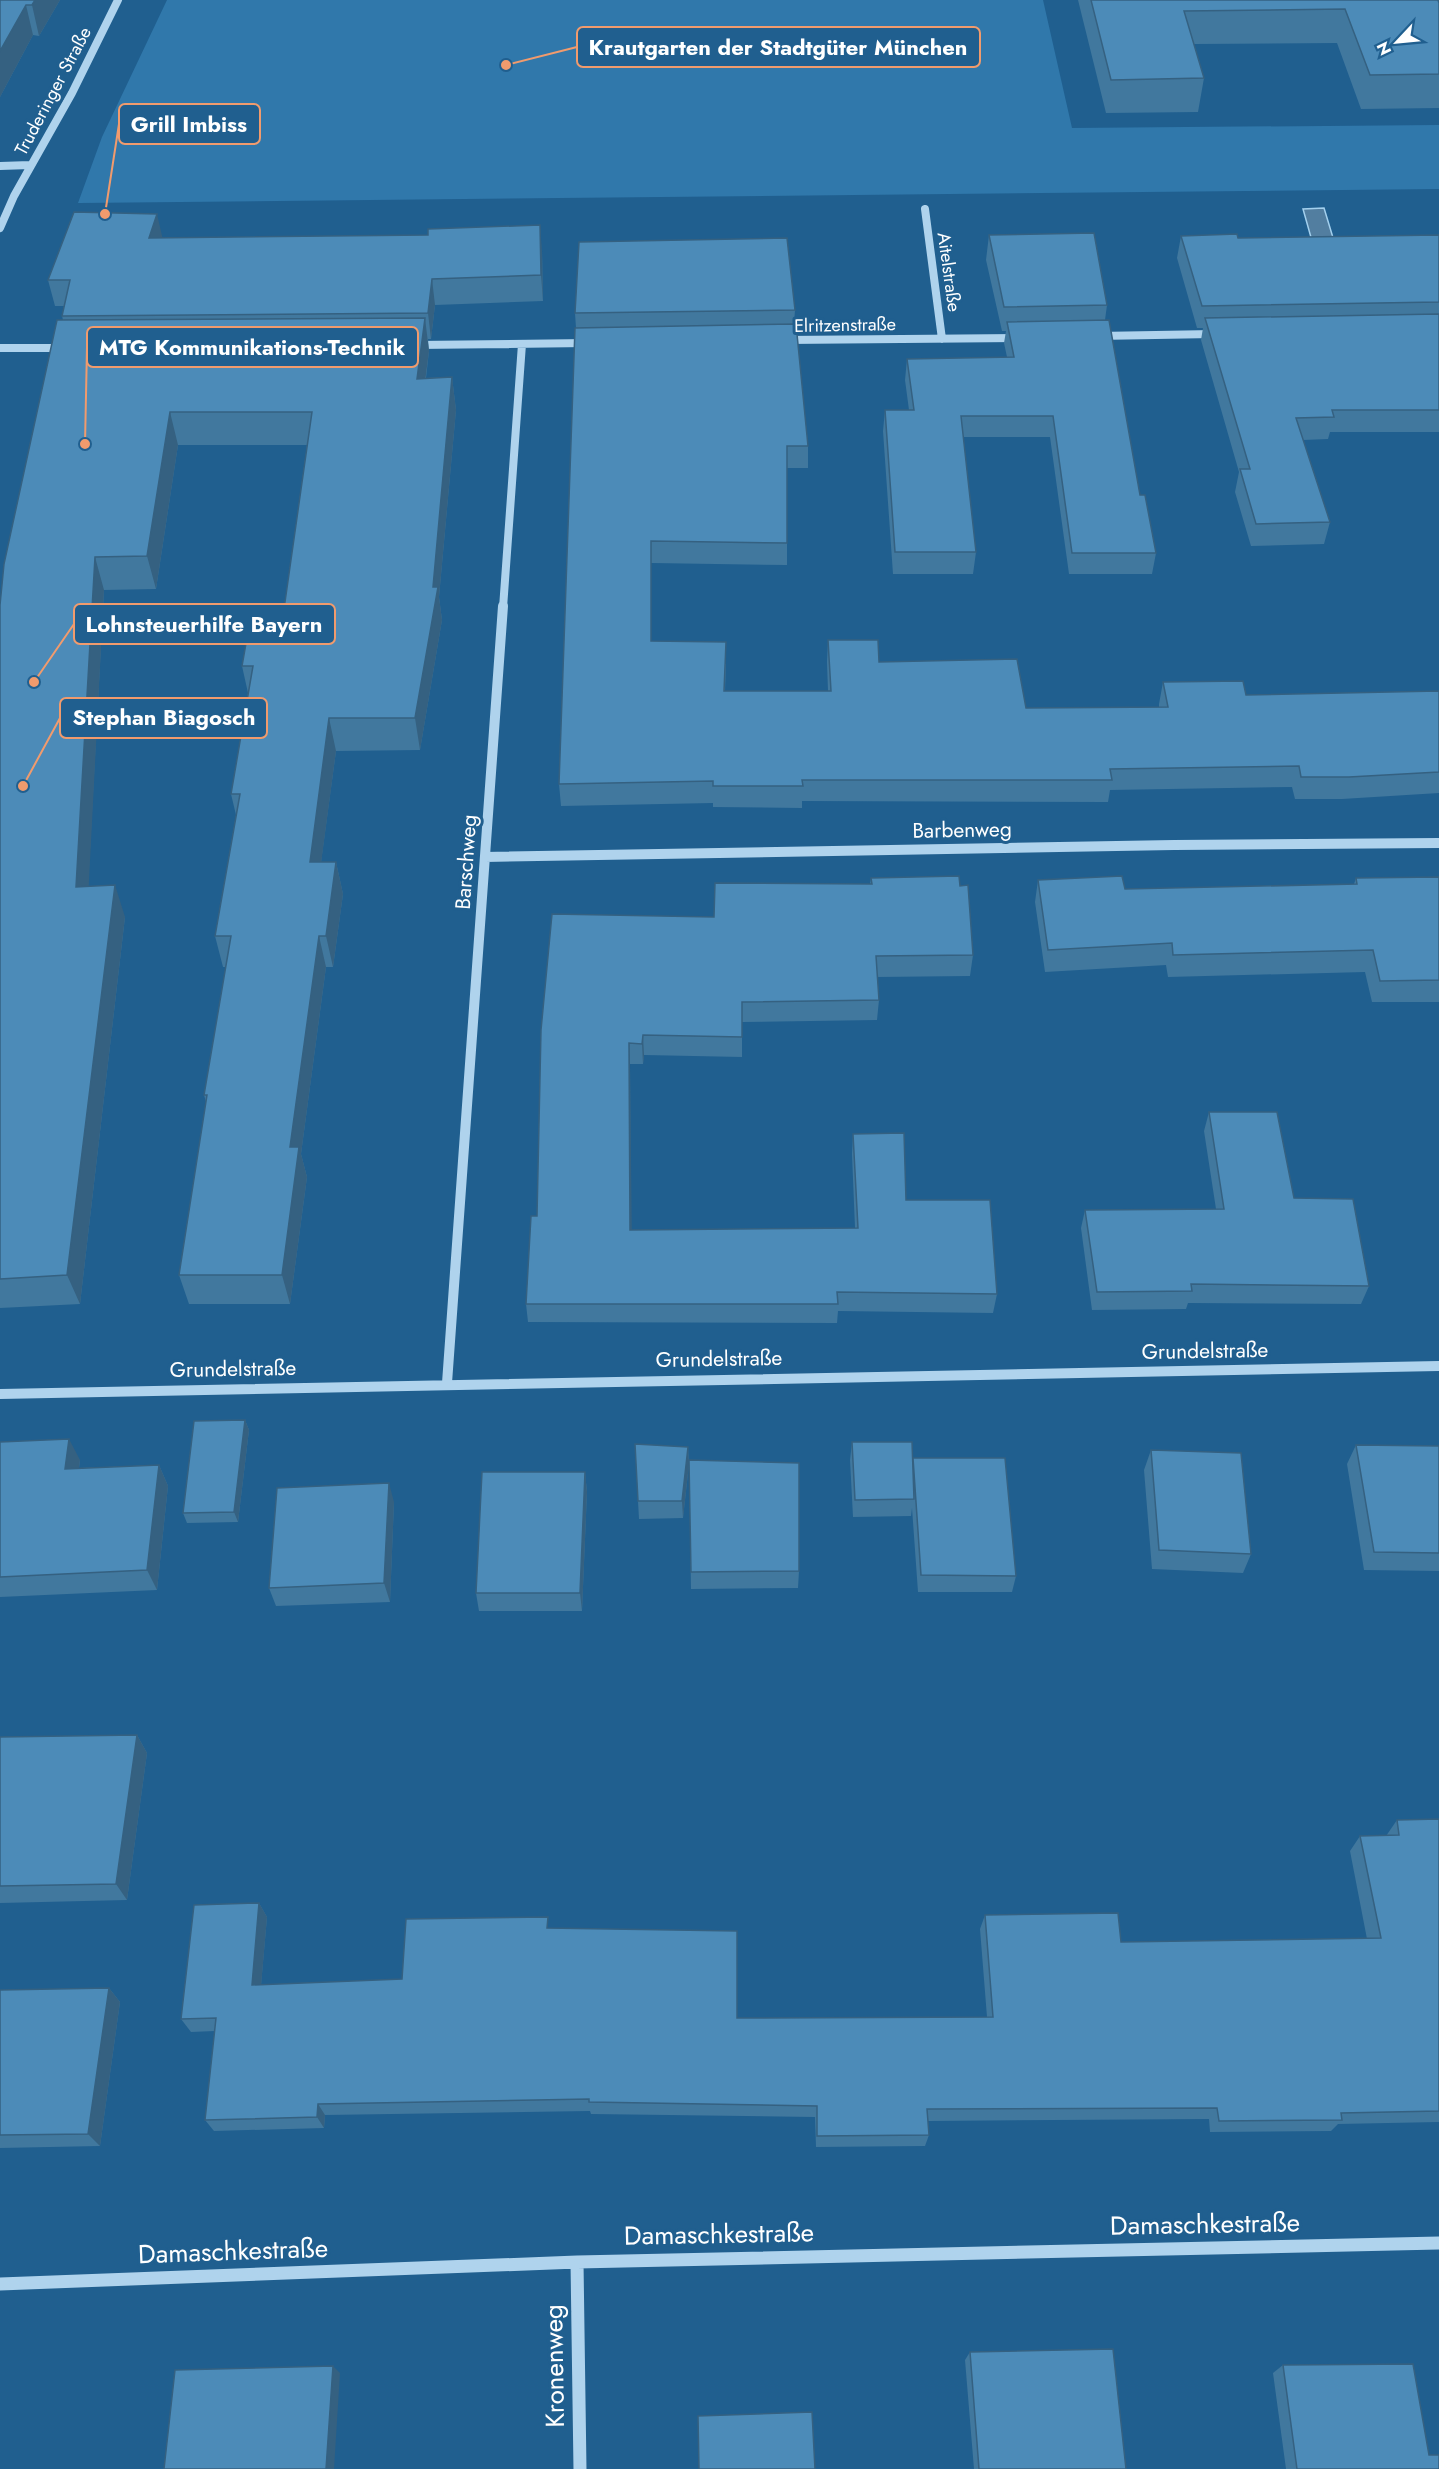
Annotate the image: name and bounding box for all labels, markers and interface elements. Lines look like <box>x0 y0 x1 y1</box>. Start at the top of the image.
north arrow <box>1367 12 1427 72</box>
street label: Truderinger Straße <box>8 22 98 160</box>
callout: Krautgarten der Stadtgüter München <box>577 27 980 67</box>
text: Krautgarten der Stadtgüter München <box>589 31 967 63</box>
text: N <box>1371 38 1397 59</box>
callout: Grill Imbiss <box>119 104 260 144</box>
text: Grill Imbiss <box>131 108 247 140</box>
street label: Aitelstraße <box>931 231 967 313</box>
street label: Elritzenstraße <box>794 311 896 339</box>
callout: MTG Kommunikations-Technik <box>87 327 418 367</box>
text: MTG Kommunikations-Technik <box>99 331 405 363</box>
callout: Lohnsteuerhilfe Bayern <box>74 604 335 644</box>
text: Lohnsteuerhilfe Bayern <box>86 608 322 640</box>
callout: Stephan Biagosch <box>60 698 267 738</box>
text: Stephan Biagosch <box>73 701 255 733</box>
street label: Barschweg <box>448 813 484 911</box>
street label: Barbenweg <box>912 814 1012 846</box>
street label: Grundelstraße <box>1141 1335 1269 1367</box>
street label: Grundelstraße <box>655 1343 783 1375</box>
street label: Grundelstraße <box>169 1353 297 1385</box>
street label: Damaschkestraße <box>1110 2203 1300 2245</box>
street label: Damaschkestraße <box>624 2213 814 2255</box>
street label: Damaschkestraße <box>137 2229 329 2273</box>
street label: Kronenweg <box>534 2304 574 2428</box>

